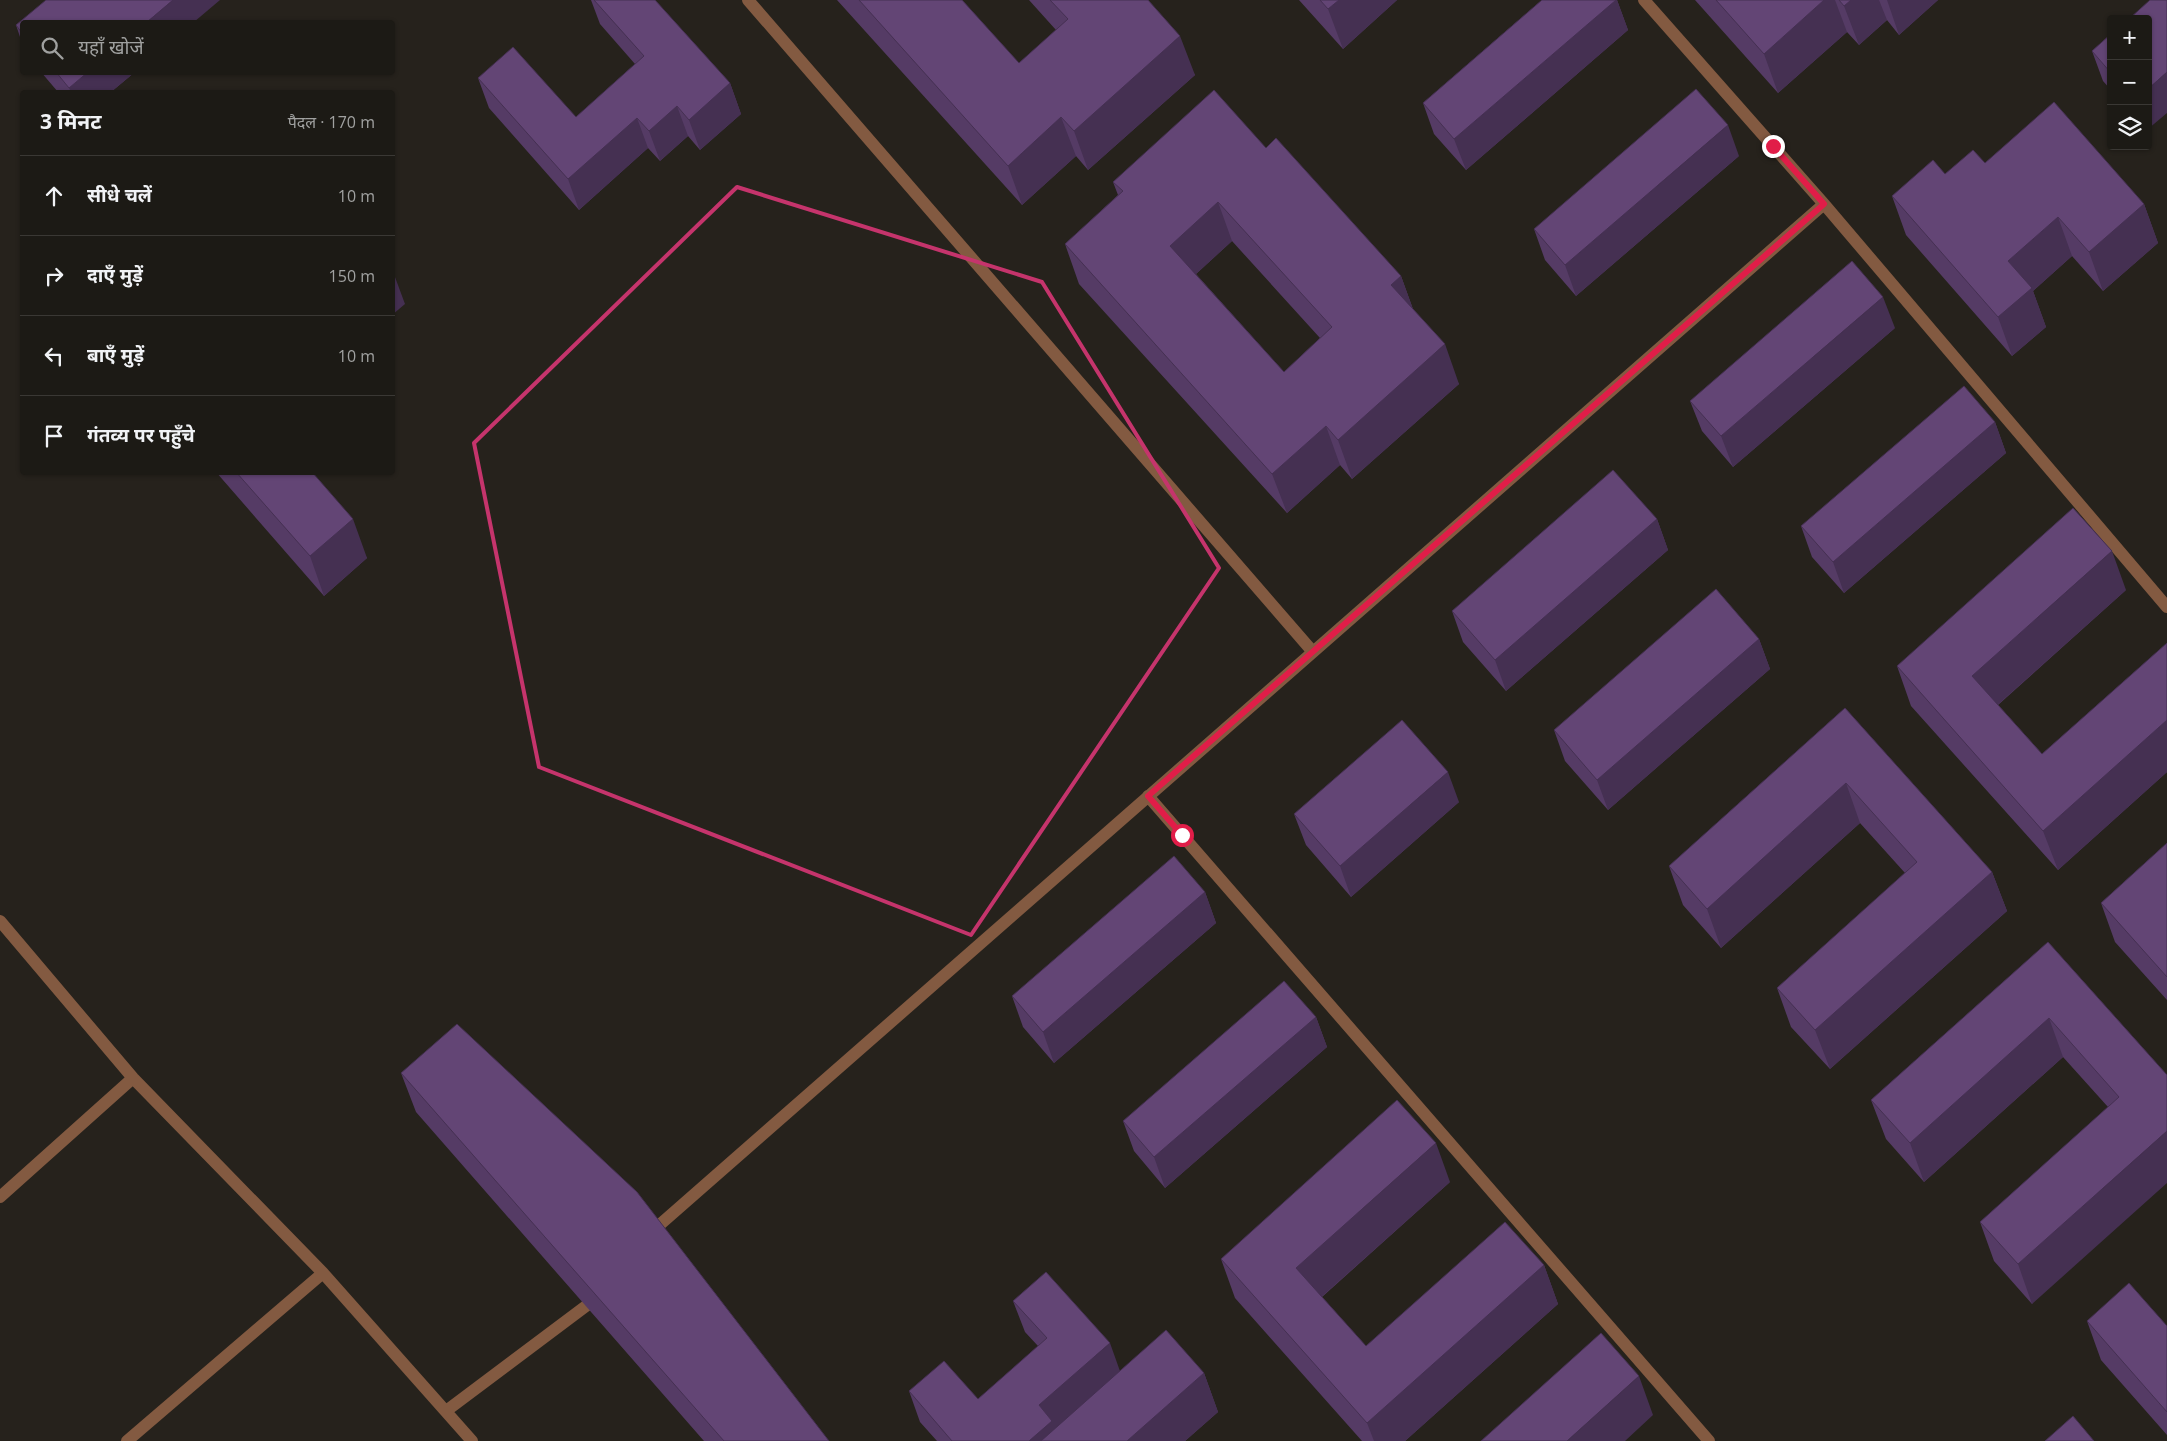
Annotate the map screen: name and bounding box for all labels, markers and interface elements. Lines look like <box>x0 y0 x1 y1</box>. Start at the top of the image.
map controls <box>2107 15 2152 150</box>
button: + <box>2107 15 2152 60</box>
search box <box>20 20 395 75</box>
icon: search <box>38 34 66 62</box>
text: यहाँ खोजें <box>78 34 144 60</box>
button: − <box>2107 60 2152 105</box>
button: layers <box>2107 105 2152 150</box>
text: 3 मिनट <box>40 107 102 135</box>
text: पैदल · 170 m <box>288 111 375 133</box>
route end <box>1762 135 1785 158</box>
icon: ahead <box>40 182 68 210</box>
text: सीधे चलें <box>87 182 152 208</box>
text: 10 m <box>338 185 375 207</box>
icon: right <box>40 262 68 290</box>
text: दाएँ मुड़ें <box>87 262 143 288</box>
text: 150 m <box>329 265 375 287</box>
icon: left <box>40 342 68 370</box>
text: बाएँ मुड़ें <box>87 342 144 368</box>
text: 10 m <box>338 345 375 367</box>
icon: arrive <box>40 422 68 450</box>
text: गंतव्य पर पहुँचे <box>87 422 195 448</box>
route start <box>1171 824 1194 847</box>

